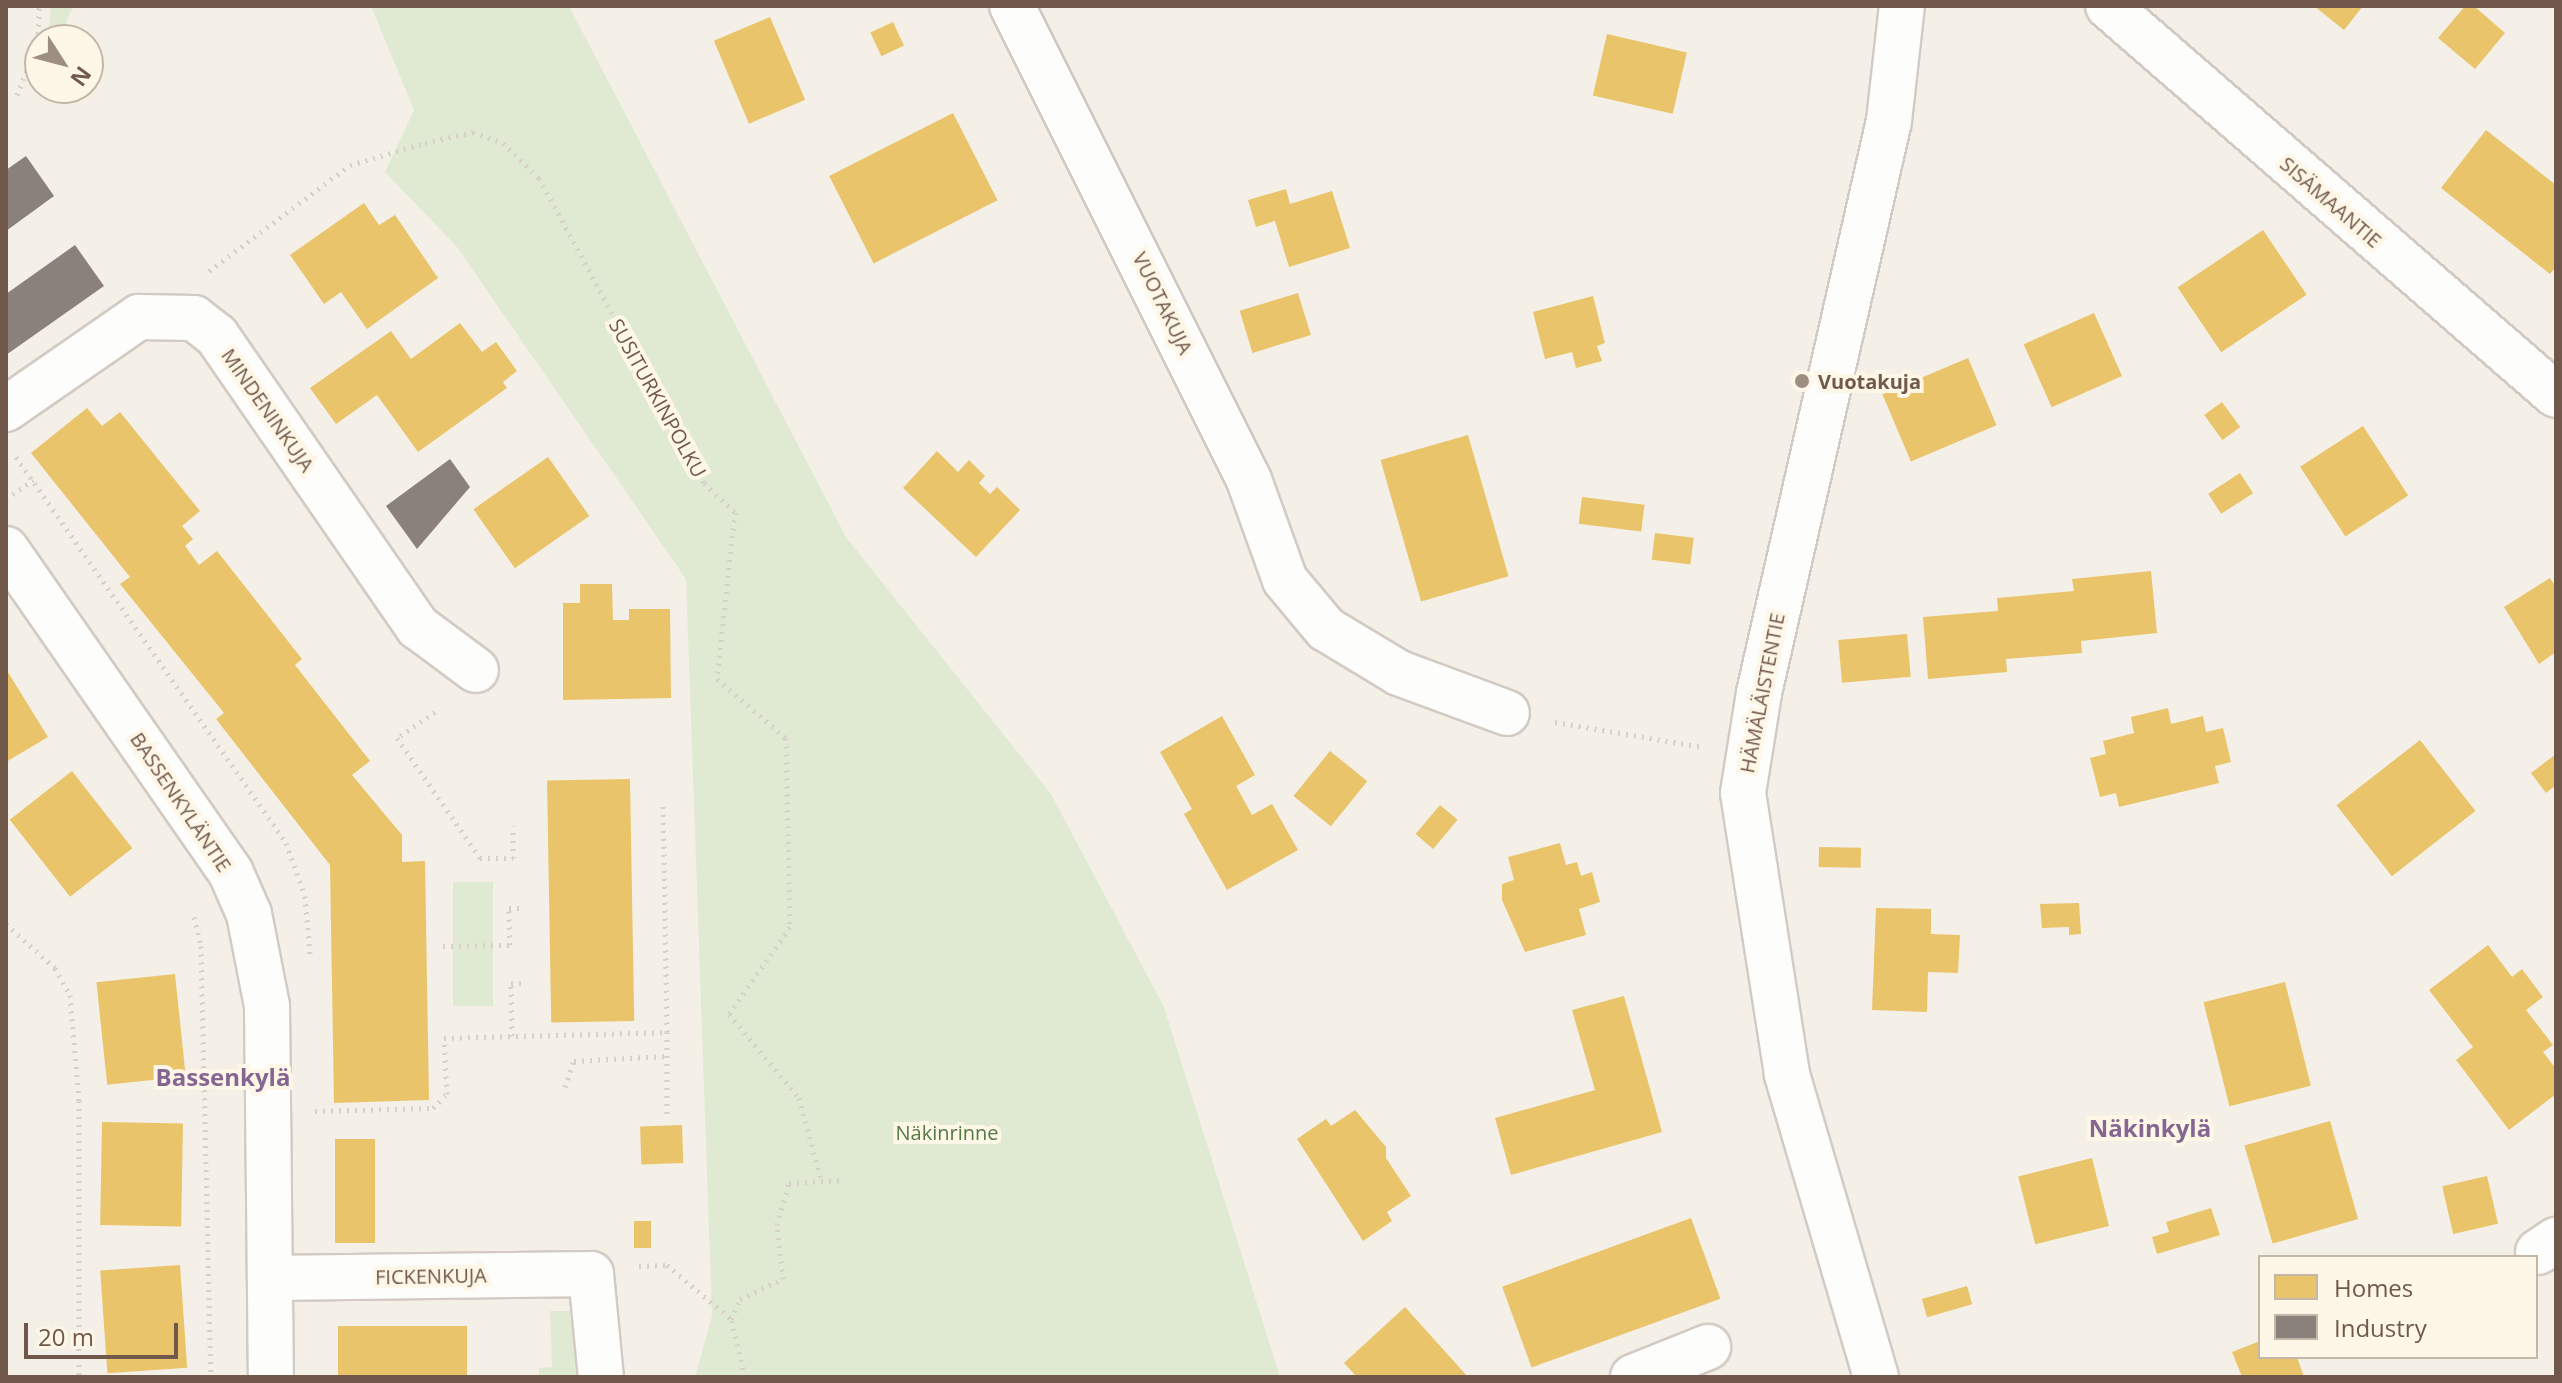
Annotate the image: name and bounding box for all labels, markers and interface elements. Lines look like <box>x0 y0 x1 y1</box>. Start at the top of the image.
north arrow <box>24 24 104 104</box>
text: N <box>64 61 99 93</box>
street label: SISÄMAANTIE <box>2275 152 2387 252</box>
street label: VUOTAKUJA <box>1128 248 1198 358</box>
street label: SUSITURKINPOLKU <box>604 314 712 482</box>
street label: MINDENINKUJA <box>217 344 319 476</box>
place label: Vuotakuja <box>1818 369 1921 393</box>
marker: Vuotakuja <box>1793 372 1811 390</box>
street label: HÄMÄLÄISTENTIE <box>1735 611 1789 775</box>
street label: BASSENKYLÄNTIE <box>125 728 237 876</box>
district label: Bassenkylä <box>156 1063 290 1091</box>
district label: Näkinkylä <box>2089 1114 2211 1142</box>
park label: Näkinrinne <box>896 1120 998 1144</box>
legend <box>2258 1255 2538 1359</box>
street label: FICKENKUJA <box>375 1263 487 1289</box>
text: Homes <box>2334 1271 2413 1304</box>
scale bar <box>28 1307 182 1357</box>
text: Industry <box>2334 1311 2427 1344</box>
text: 20 m <box>38 1320 94 1353</box>

